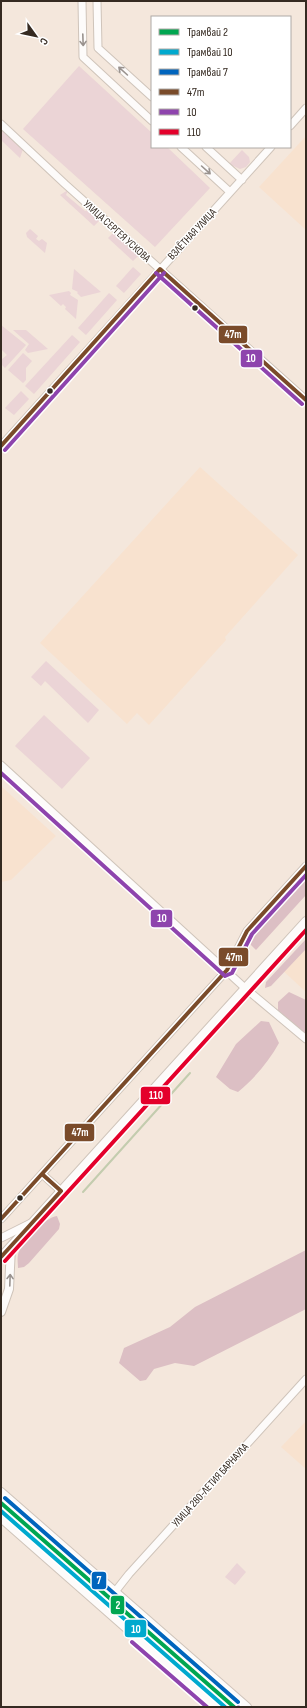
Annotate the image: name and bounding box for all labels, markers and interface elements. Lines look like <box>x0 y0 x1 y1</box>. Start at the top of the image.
north arrow <box>16 16 56 56</box>
legend <box>151 16 291 148</box>
text: Трамвай 2 <box>187 25 228 40</box>
one-way arrow <box>79 33 87 46</box>
text: С <box>37 35 51 47</box>
text: Трамвай 10 <box>187 45 233 60</box>
text: Трамвай 7 <box>187 65 228 80</box>
one-way arrow <box>118 66 128 76</box>
text: 47т <box>187 85 205 100</box>
text: 10 <box>187 105 197 120</box>
text: 110 <box>187 125 201 140</box>
one-way arrow <box>201 165 211 174</box>
street label: УЛИЦА СЕРГЕЯ УСКОВА <box>81 197 153 265</box>
street label: ВЗЛЁТНАЯ УЛИЦА <box>165 206 219 262</box>
unlabelled marker <box>190 303 200 313</box>
line badge: 47т <box>218 325 248 344</box>
text: 47т <box>224 328 242 341</box>
line badge: 10 <box>240 349 263 368</box>
text: 10 <box>246 352 256 365</box>
unlabelled marker <box>45 386 55 396</box>
line badge: 10 <box>150 909 173 928</box>
text: 10 <box>157 912 167 925</box>
line badge: 47т <box>218 947 249 967</box>
text: 47т <box>225 951 243 964</box>
line badge: 110 <box>140 1086 171 1105</box>
text: 110 <box>149 1089 163 1102</box>
line badge: 47т <box>64 1123 95 1142</box>
text: 47т <box>71 1126 89 1139</box>
unlabelled marker <box>15 1193 25 1203</box>
one-way arrow <box>6 1274 13 1287</box>
street label: УЛИЦА 280-ЛЕТИЯ БАРНАУЛА <box>169 1440 251 1530</box>
line badge: 7 <box>91 1571 107 1590</box>
text: 7 <box>97 1574 102 1587</box>
line badge: 2 <box>110 1595 125 1615</box>
text: 2 <box>116 1599 121 1612</box>
line badge: 10 <box>124 1619 147 1638</box>
text: 10 <box>131 1623 141 1636</box>

